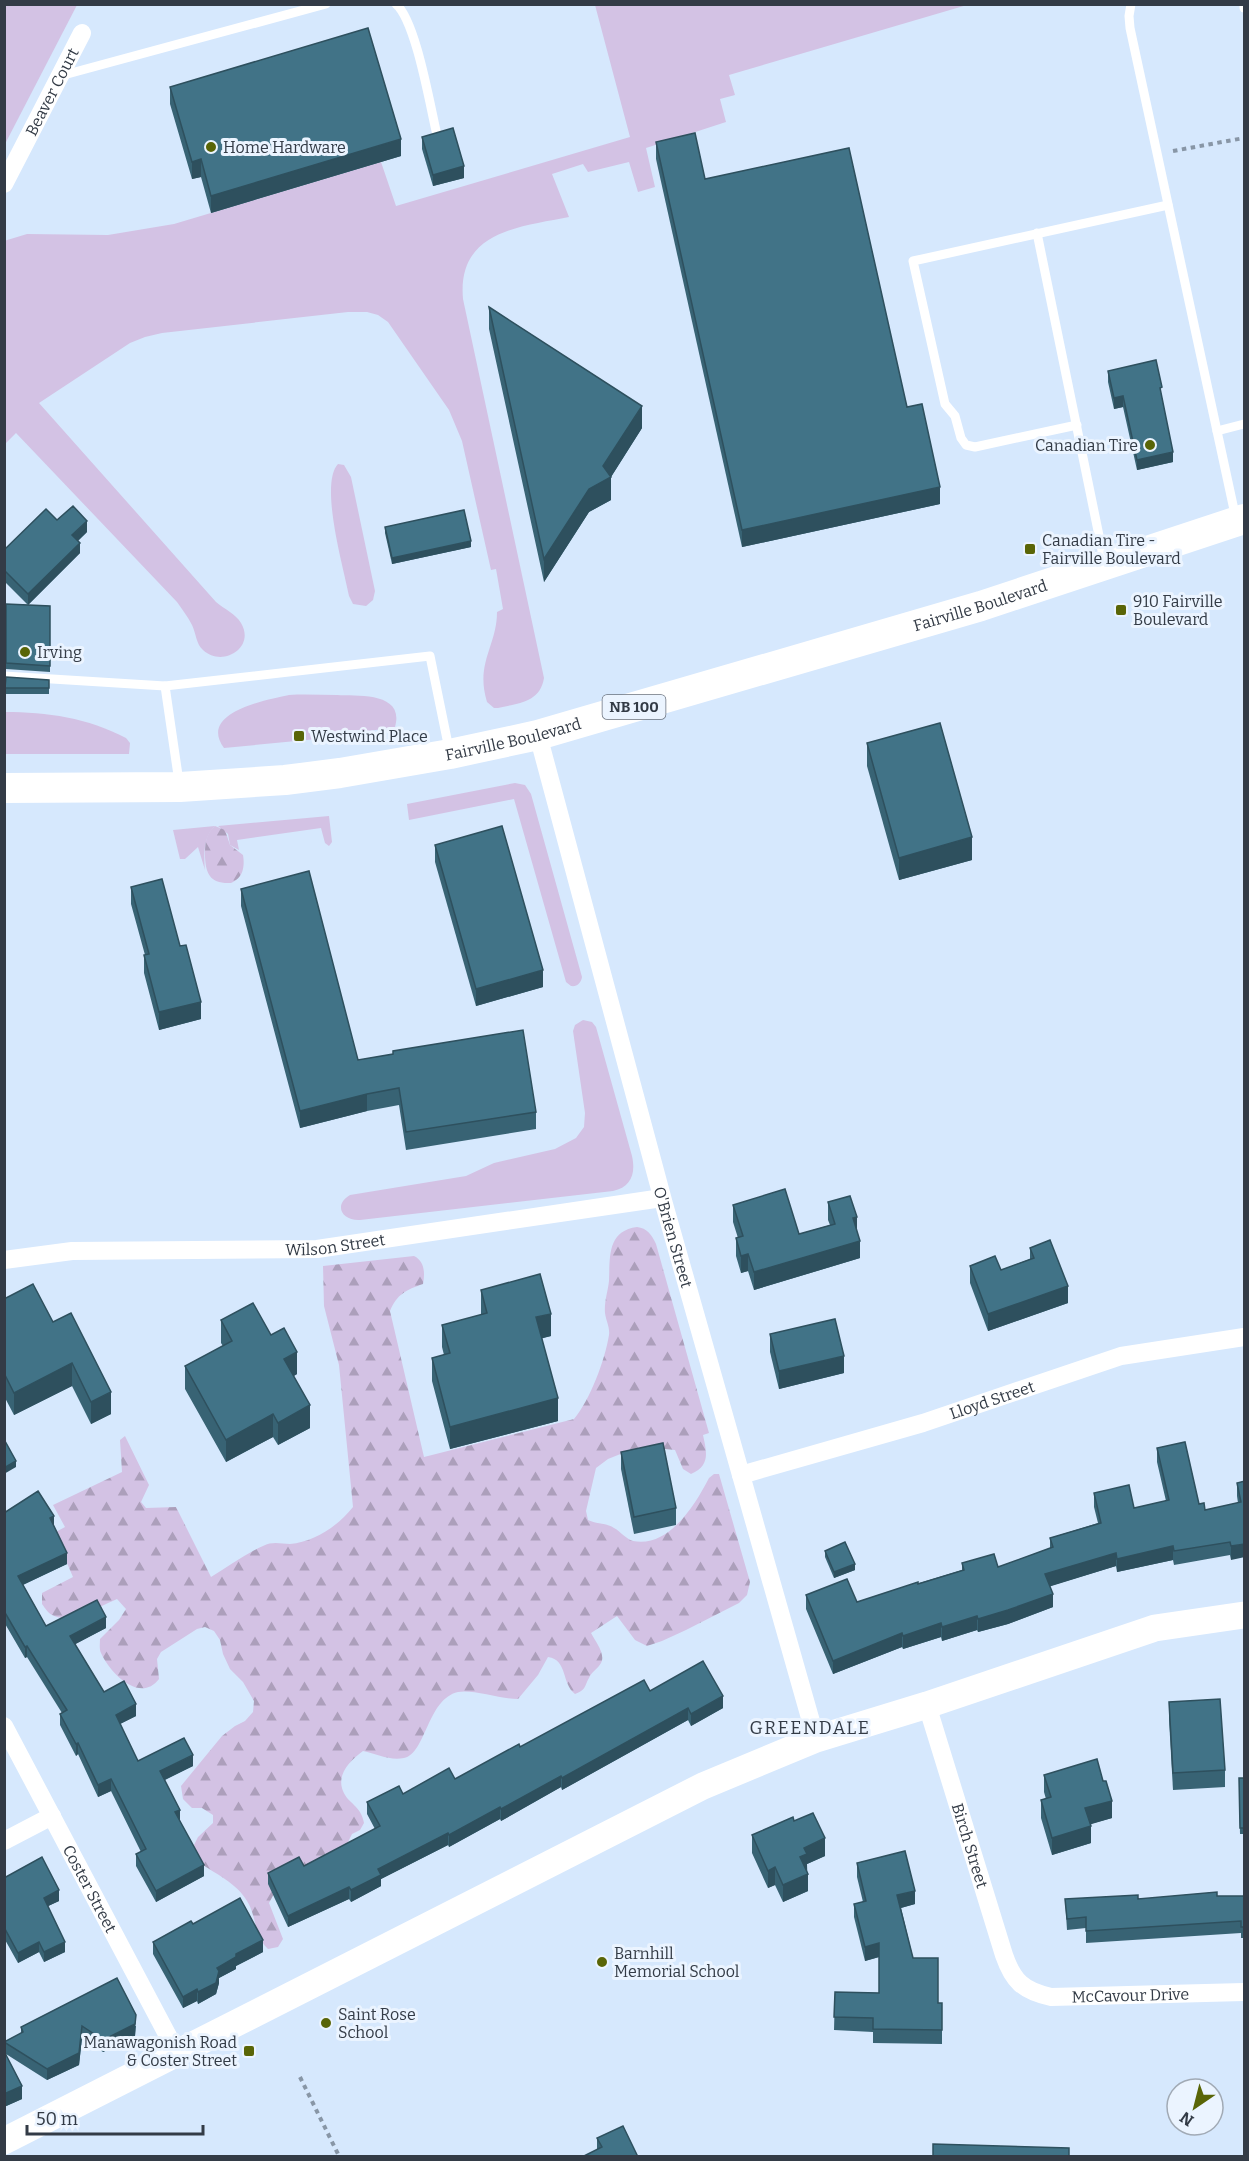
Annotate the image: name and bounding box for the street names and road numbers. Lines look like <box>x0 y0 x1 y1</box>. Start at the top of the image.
street label: Beaver Court <box>21 44 82 139</box>
street label: Fairville Boulevard <box>911 575 1050 635</box>
road number: NB 100 <box>602 695 666 719</box>
street label: Fairville Boulevard <box>444 713 584 764</box>
street label: O'Brien Street <box>650 1184 697 1290</box>
street label: Wilson Street <box>285 1230 386 1259</box>
street label: Lloyd Street <box>947 1376 1037 1423</box>
street label: Birch Street <box>948 1801 992 1890</box>
street label: Coster Street <box>59 1842 121 1936</box>
street label: McCavour Drive <box>1071 1984 1189 2006</box>

